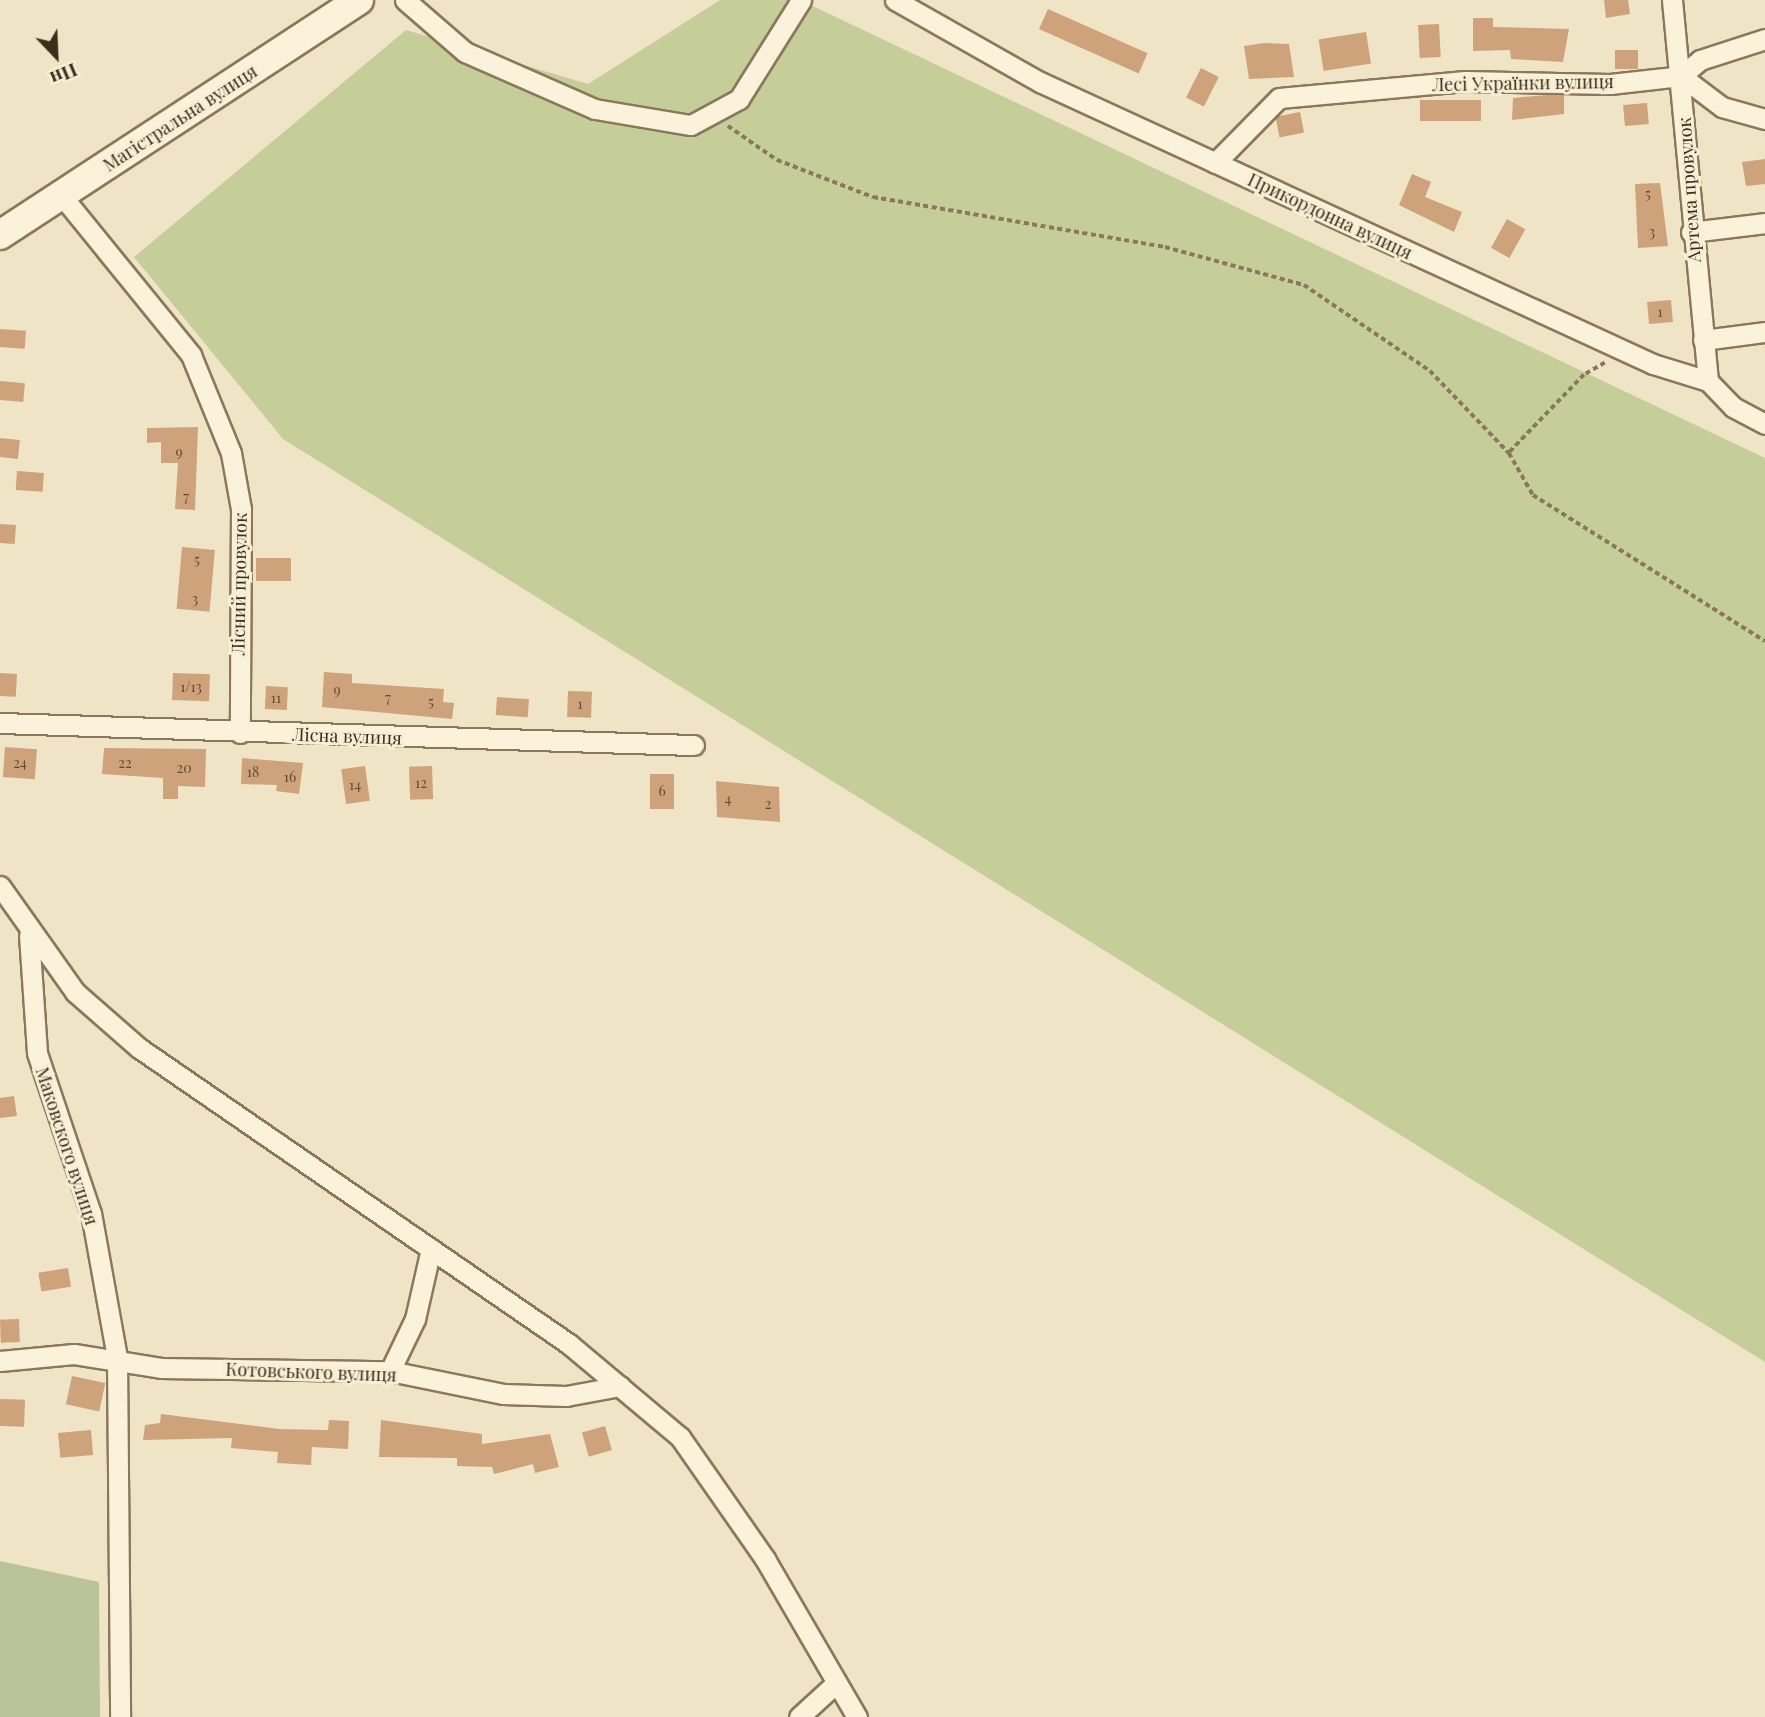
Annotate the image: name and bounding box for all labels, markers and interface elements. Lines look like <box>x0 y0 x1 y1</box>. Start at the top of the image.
north arrow <box>21 21 91 91</box>
text: Пн <box>47 58 82 93</box>
street label: Магістральна вулиця <box>99 60 261 176</box>
street label: Лесі Українки вулиця <box>1432 71 1614 95</box>
street label: Артема провулок <box>1673 117 1705 263</box>
street label: Прикордонна вулиця <box>1244 168 1416 264</box>
house number: 5 <box>1645 186 1651 202</box>
house number: 3 <box>1649 224 1655 240</box>
house number: 1 <box>1657 304 1663 320</box>
house number: 9 <box>175 444 183 460</box>
house number: 7 <box>183 489 189 505</box>
street label: Лісний провулок <box>227 512 251 656</box>
house number: 5 <box>194 552 200 568</box>
house number: 3 <box>192 591 198 607</box>
house number: 1/13 <box>180 679 202 695</box>
house number: 9 <box>333 682 341 698</box>
house number: 11 <box>271 690 281 706</box>
house number: 7 <box>385 690 391 706</box>
house number: 5 <box>428 694 434 710</box>
house number: 1 <box>577 696 583 712</box>
street label: Лісна вулиця <box>292 723 402 749</box>
house number: 24 <box>13 755 27 771</box>
house number: 22 <box>118 755 132 771</box>
house number: 20 <box>176 760 192 776</box>
house number: 18 <box>247 764 259 780</box>
house number: 16 <box>284 769 296 785</box>
house number: 12 <box>415 775 427 791</box>
house number: 14 <box>349 777 361 793</box>
house number: 6 <box>658 783 666 799</box>
house number: 4 <box>725 791 731 807</box>
house number: 2 <box>765 796 771 812</box>
street label: Маковского вулиця <box>31 1064 103 1228</box>
street label: Котовського вулиця <box>225 1358 397 1386</box>

